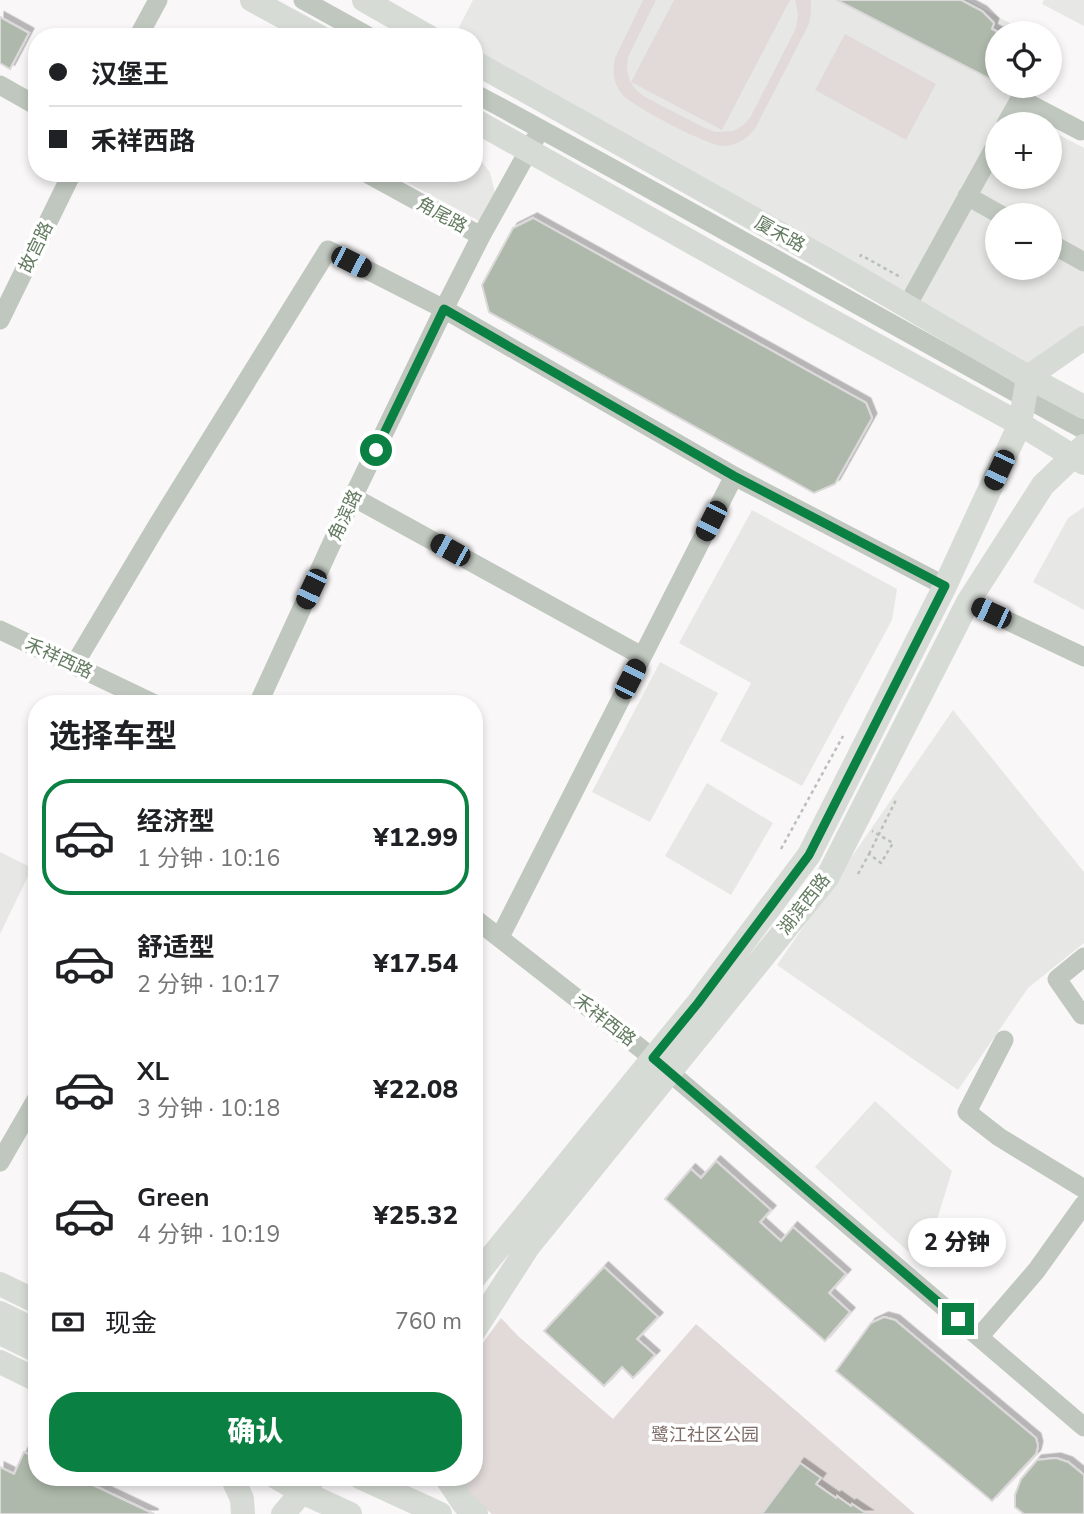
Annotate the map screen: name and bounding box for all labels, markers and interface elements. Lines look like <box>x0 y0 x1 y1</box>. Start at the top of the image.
map controls <box>985 21 1062 280</box>
button: locate <box>985 21 1062 98</box>
text: 汉堡王 <box>91 57 169 92</box>
button: + <box>985 112 1062 189</box>
text: 禾祥西路 <box>91 124 195 159</box>
street label: 角尾路 <box>413 191 471 239</box>
button: − <box>985 203 1062 280</box>
street label: 厦禾路 <box>751 210 809 258</box>
street label: 故宫路 <box>13 217 59 277</box>
car <box>328 243 375 281</box>
route start <box>360 434 392 466</box>
car <box>981 447 1018 493</box>
street label: 角滨路 <box>323 485 367 545</box>
car <box>693 498 730 544</box>
car <box>427 531 474 569</box>
car <box>293 566 330 612</box>
car <box>968 595 1015 631</box>
street label: 禾祥西路 <box>21 632 97 684</box>
car <box>612 656 649 702</box>
text: 选择车型 <box>49 715 177 758</box>
text: 经济型 <box>137 804 215 839</box>
icon: car <box>53 806 116 869</box>
text: ¥12.99 <box>373 820 458 855</box>
text: 1 分钟 · 10:16 <box>137 843 280 874</box>
street label: 湖滨西路 <box>772 868 836 940</box>
text: 舒适型 <box>137 930 215 965</box>
icon: car <box>53 932 116 995</box>
text: ¥17.54 <box>373 946 458 981</box>
text: 2 分钟 · 10:17 <box>137 969 280 1000</box>
street label: 禾祥西路 <box>569 988 641 1052</box>
text: XL <box>137 1054 169 1089</box>
icon: car <box>53 1058 116 1121</box>
text: ¥22.08 <box>373 1072 458 1107</box>
text: 3 分钟 · 10:18 <box>137 1093 280 1124</box>
text: Green <box>137 1180 210 1215</box>
icon: car <box>53 1184 116 1247</box>
text: ¥25.32 <box>373 1198 458 1233</box>
callout: 2 分钟 <box>909 1218 1007 1266</box>
text: 4 分钟 · 10:19 <box>137 1219 280 1250</box>
text: 2 分钟 <box>924 1227 990 1258</box>
icon: cash <box>49 1303 87 1341</box>
route end <box>942 1303 974 1335</box>
text: 现金 <box>105 1306 157 1341</box>
text: 760 m <box>395 1306 462 1337</box>
button: 确认 <box>49 1392 462 1472</box>
park label: 鹭江社区公园 <box>651 1423 759 1447</box>

